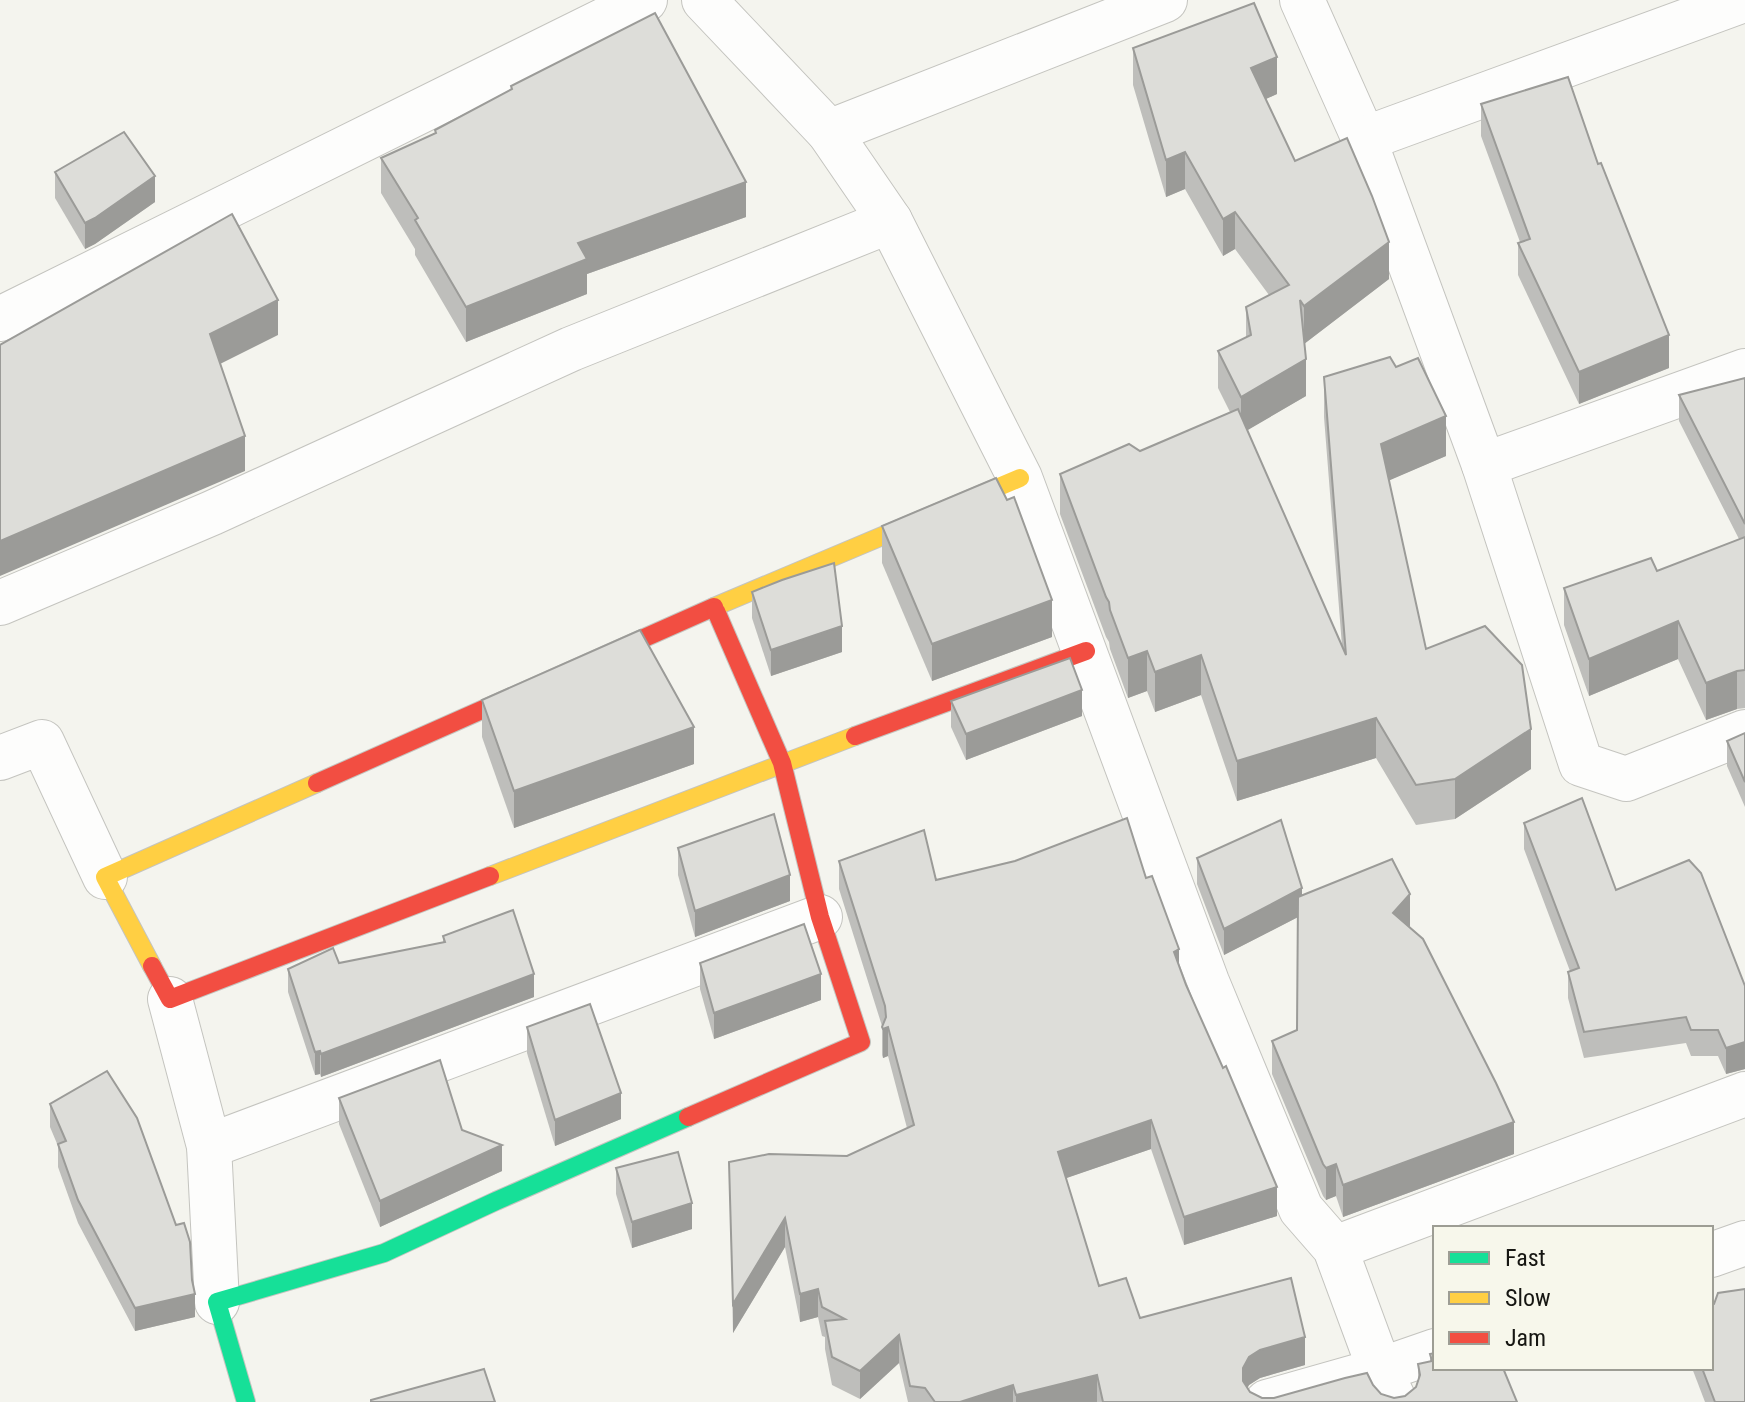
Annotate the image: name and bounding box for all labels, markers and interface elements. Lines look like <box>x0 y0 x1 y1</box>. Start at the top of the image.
legend <box>1433 1226 1713 1370</box>
text: Fast <box>1505 1244 1546 1272</box>
text: Slow <box>1505 1284 1551 1312</box>
text: Jam <box>1505 1324 1546 1352</box>

